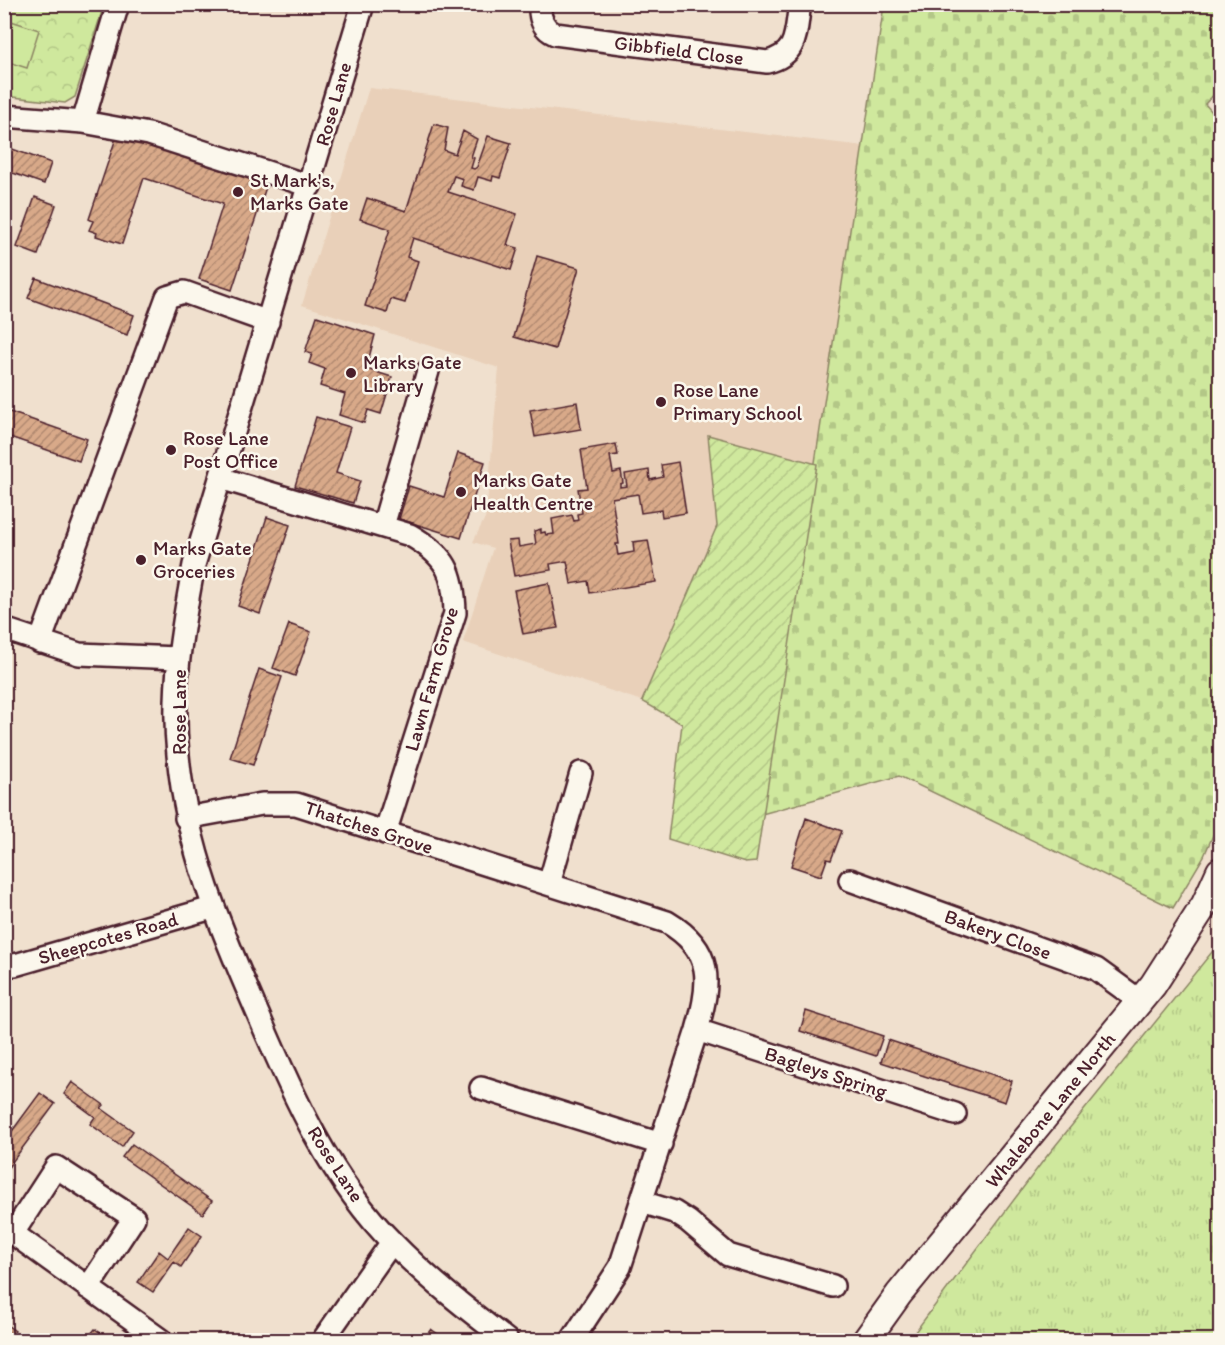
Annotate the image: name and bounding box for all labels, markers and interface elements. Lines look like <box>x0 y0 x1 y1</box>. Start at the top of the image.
street label: Gibbfield Close <box>613 30 745 70</box>
street label: Rose Lane <box>310 59 356 149</box>
place label: St Mark's, Marks Gate <box>250 168 349 215</box>
marker: St Mark's, Marks Gate <box>231 185 245 199</box>
place label: Marks Gate Library <box>363 350 462 397</box>
marker: Marks Gate Library <box>344 366 358 380</box>
place label: Rose Lane Primary School <box>673 378 803 425</box>
marker: Rose Lane Primary School <box>654 395 668 409</box>
place label: Rose Lane Post Office <box>183 426 278 473</box>
marker: Rose Lane Post Office <box>164 443 178 457</box>
place label: Marks Gate Health Centre <box>473 468 593 515</box>
marker: Marks Gate Health Centre <box>454 485 468 499</box>
place label: Marks Gate Groceries <box>153 536 252 583</box>
marker: Marks Gate Groceries <box>134 553 148 567</box>
street label: Lawn Farm Grove <box>399 604 463 754</box>
street label: Rose Lane <box>167 669 191 755</box>
street label: Thatches Grove <box>302 795 436 859</box>
street label: Bakery Close <box>941 904 1055 964</box>
street label: Sheepcotes Road <box>35 907 181 969</box>
street label: Whalebone Lane North <box>980 1027 1120 1193</box>
street label: Bagleys Spring <box>762 1041 891 1103</box>
street label: Rose Lane <box>303 1121 369 1207</box>

